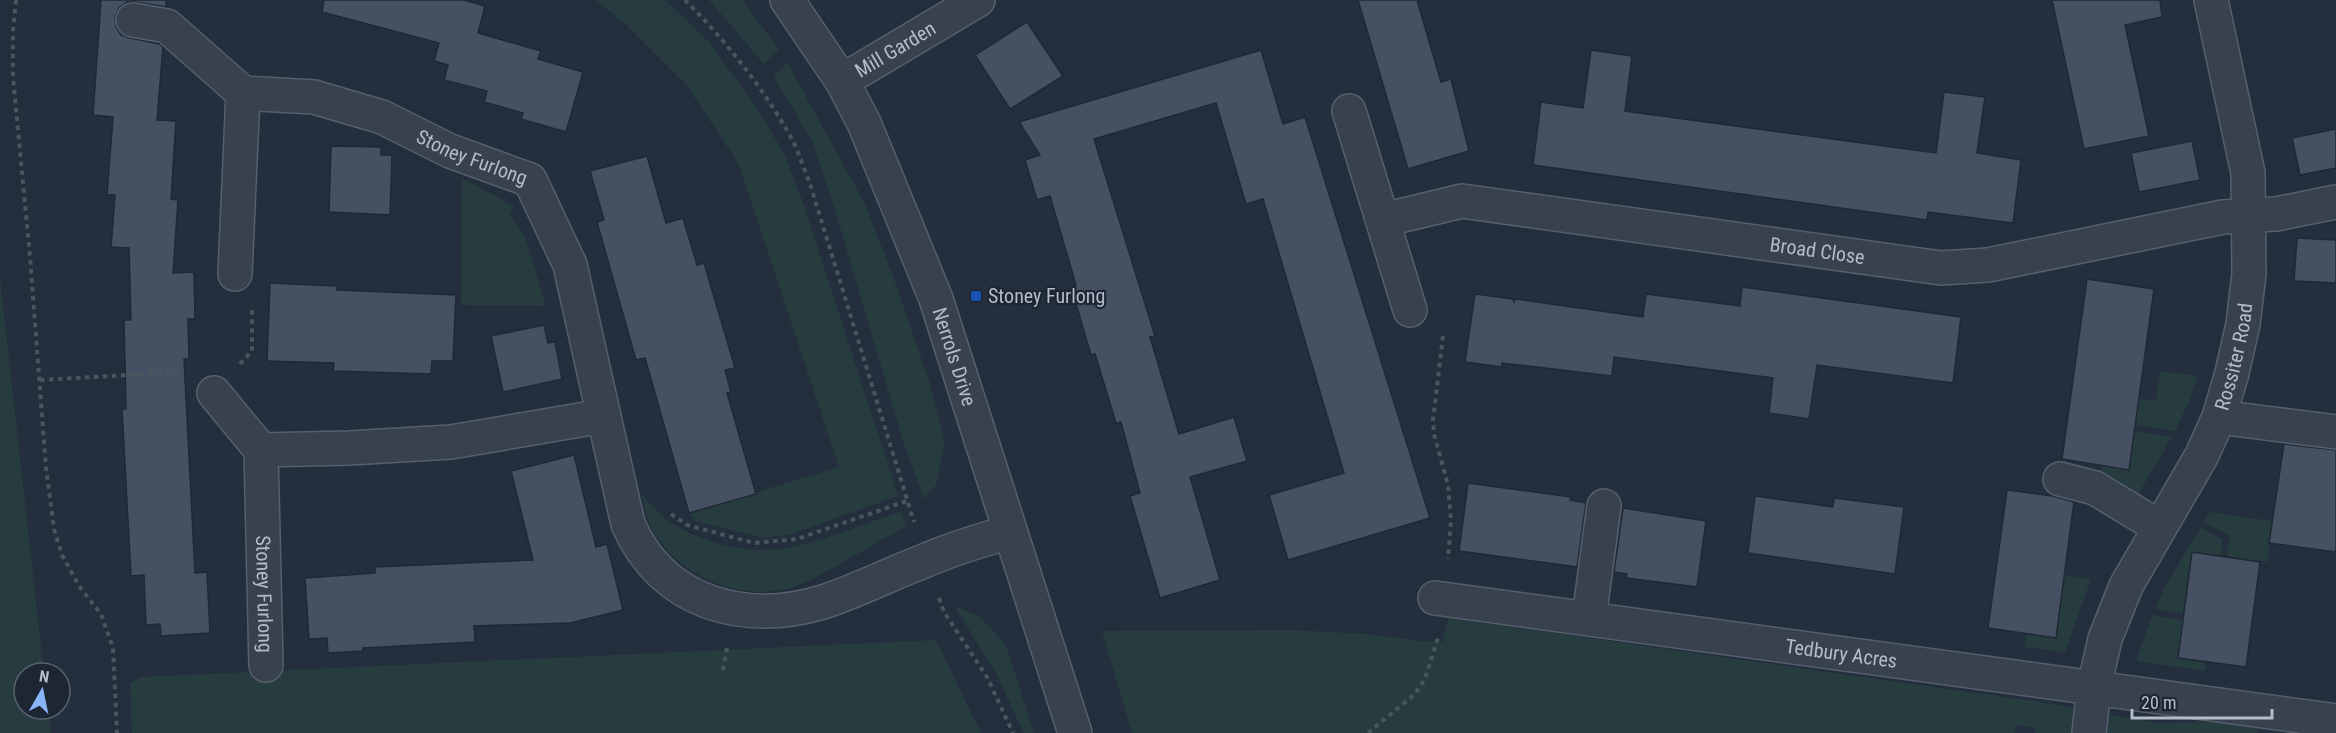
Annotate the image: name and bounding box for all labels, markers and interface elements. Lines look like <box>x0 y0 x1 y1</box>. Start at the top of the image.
street label: Mill Garden <box>851 16 940 83</box>
street label: Stoney Furlong <box>413 124 531 190</box>
street label: Broad Close <box>1768 232 1866 269</box>
place label: Stoney Furlong <box>988 284 1105 308</box>
marker: Stoney Furlong <box>969 289 983 303</box>
street label: Rossiter Road <box>2210 302 2257 413</box>
street label: Nerrols Drive <box>927 304 981 409</box>
street label: Stoney Furlong <box>251 535 278 653</box>
street label: Tedbury Acres <box>1784 634 1899 673</box>
north arrow <box>12 661 72 721</box>
text: N <box>38 667 51 687</box>
scale bar <box>2132 682 2272 720</box>
text: 20 m <box>2141 692 2176 713</box>

